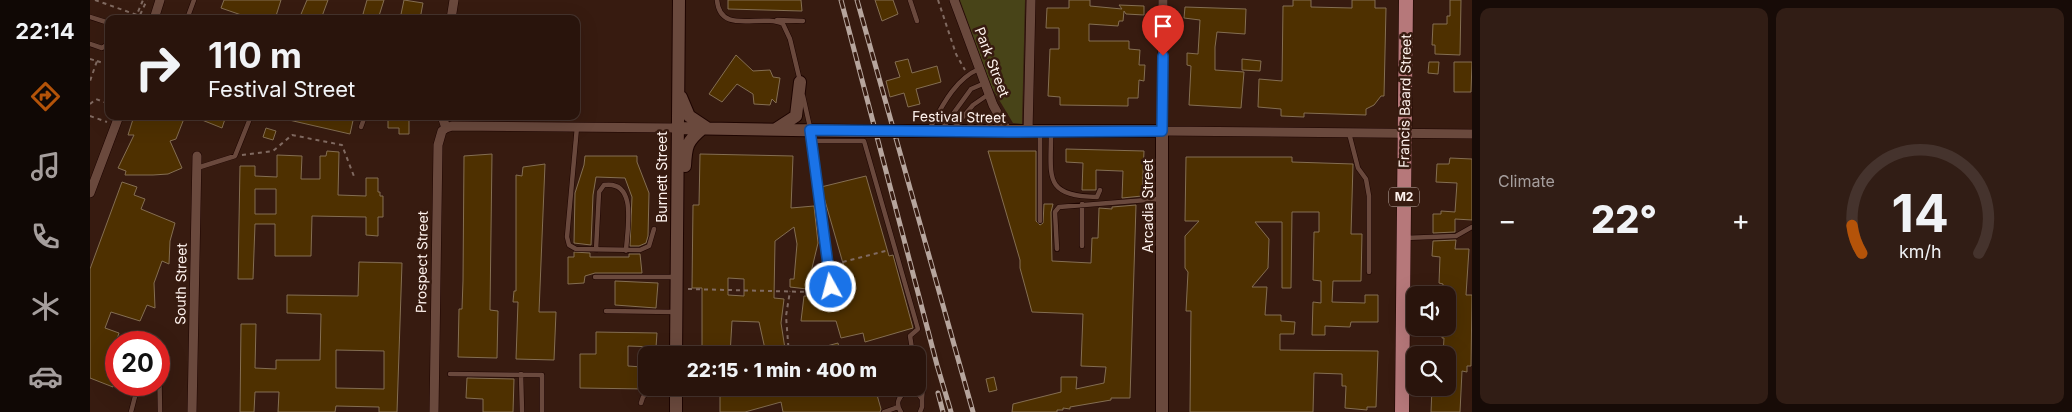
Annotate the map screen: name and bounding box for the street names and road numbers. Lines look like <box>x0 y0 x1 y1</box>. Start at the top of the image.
street label: Park Street <box>971 25 1014 100</box>
street label: Francis Baard Street <box>1395 33 1414 168</box>
street label: Festival Street <box>912 107 1006 126</box>
street label: Burnett Street <box>653 131 670 223</box>
street label: Arcadia Street <box>1139 159 1156 253</box>
road number: M2 <box>1389 188 1419 206</box>
street label: Prospect Street <box>412 210 431 313</box>
street label: South Street <box>171 242 190 325</box>

